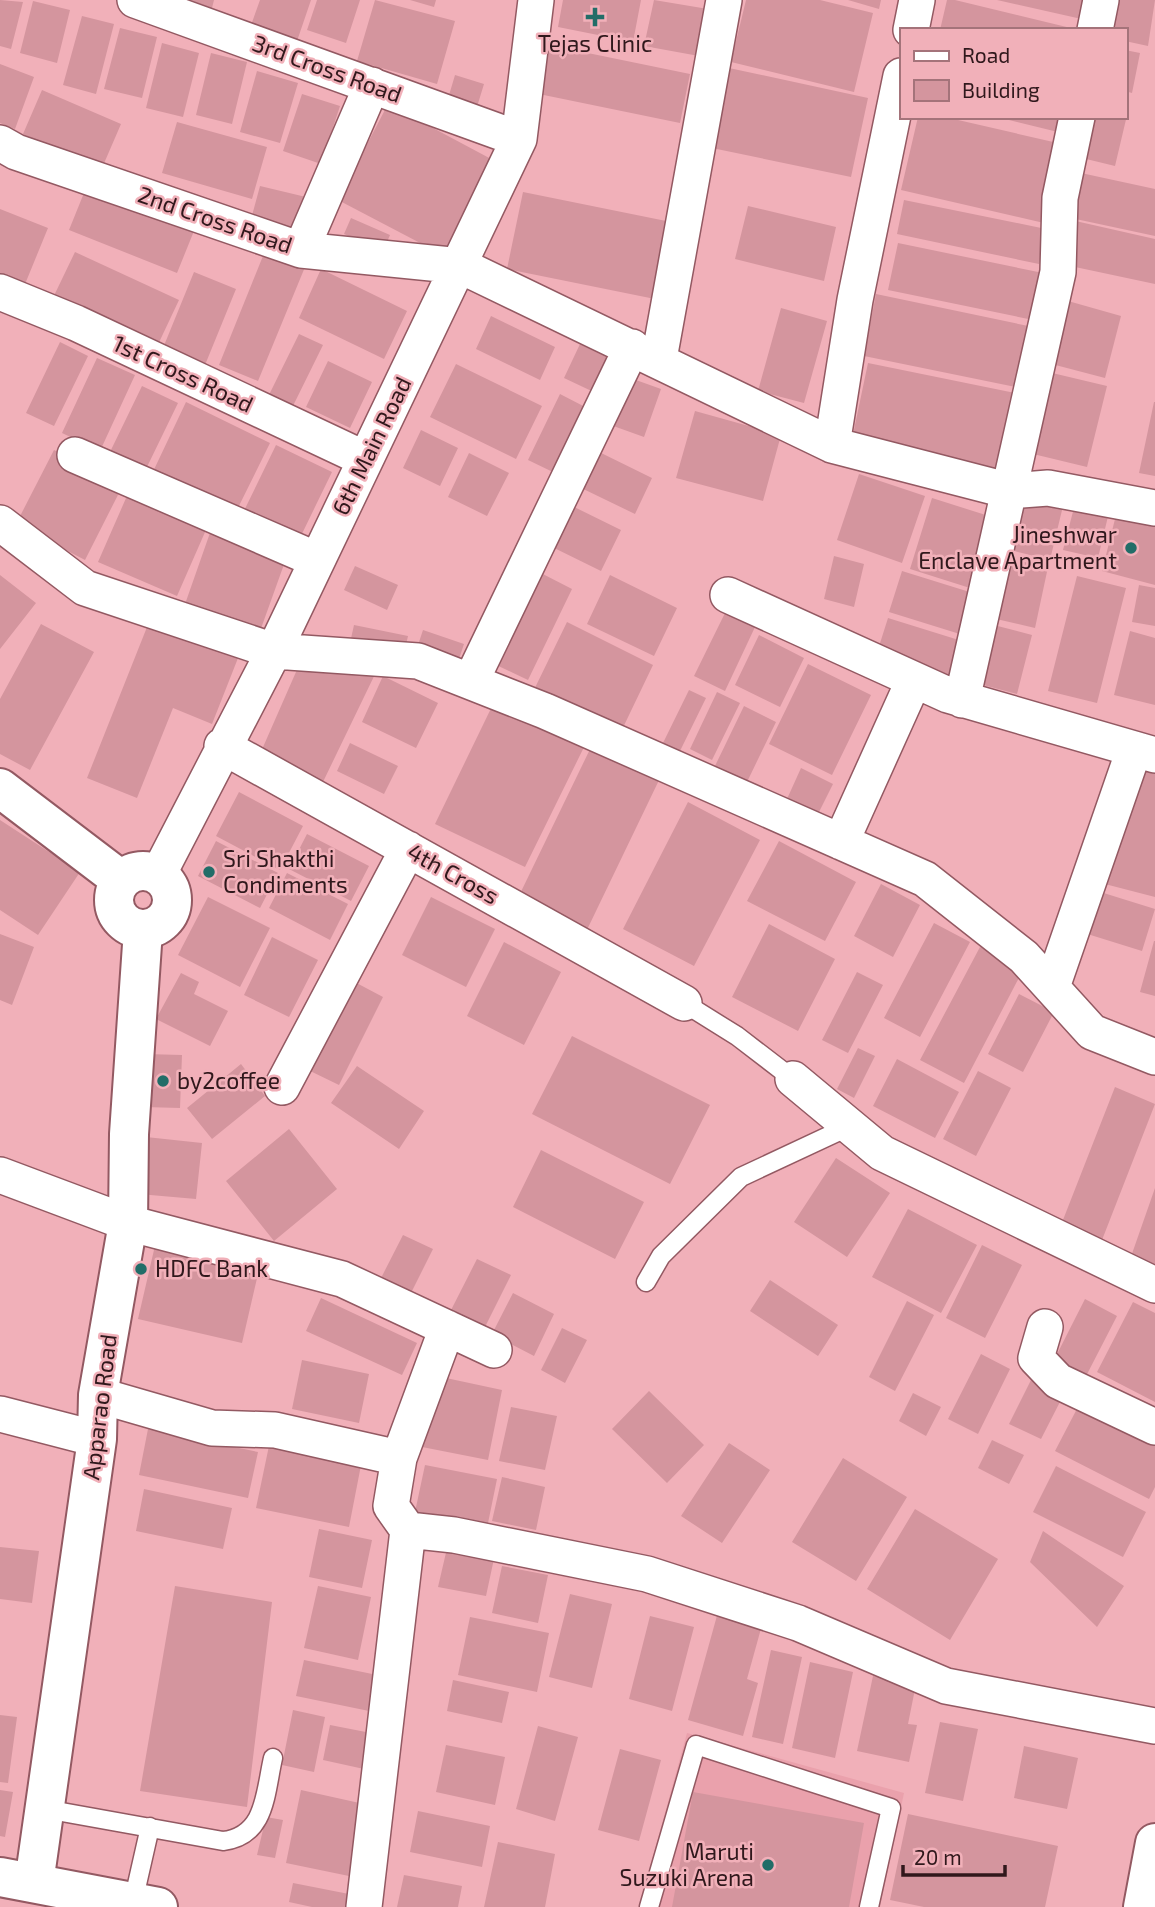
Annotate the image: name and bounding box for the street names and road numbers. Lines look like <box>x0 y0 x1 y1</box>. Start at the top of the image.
street label: 3rd Cross Road <box>249 28 406 108</box>
street label: 2nd Cross Road <box>135 180 296 259</box>
street label: 1st Cross Road <box>109 328 258 418</box>
street label: 6th Main Road <box>326 372 417 519</box>
street label: 4th Cross <box>403 837 504 910</box>
street label: Apparao Road <box>76 1332 122 1481</box>

